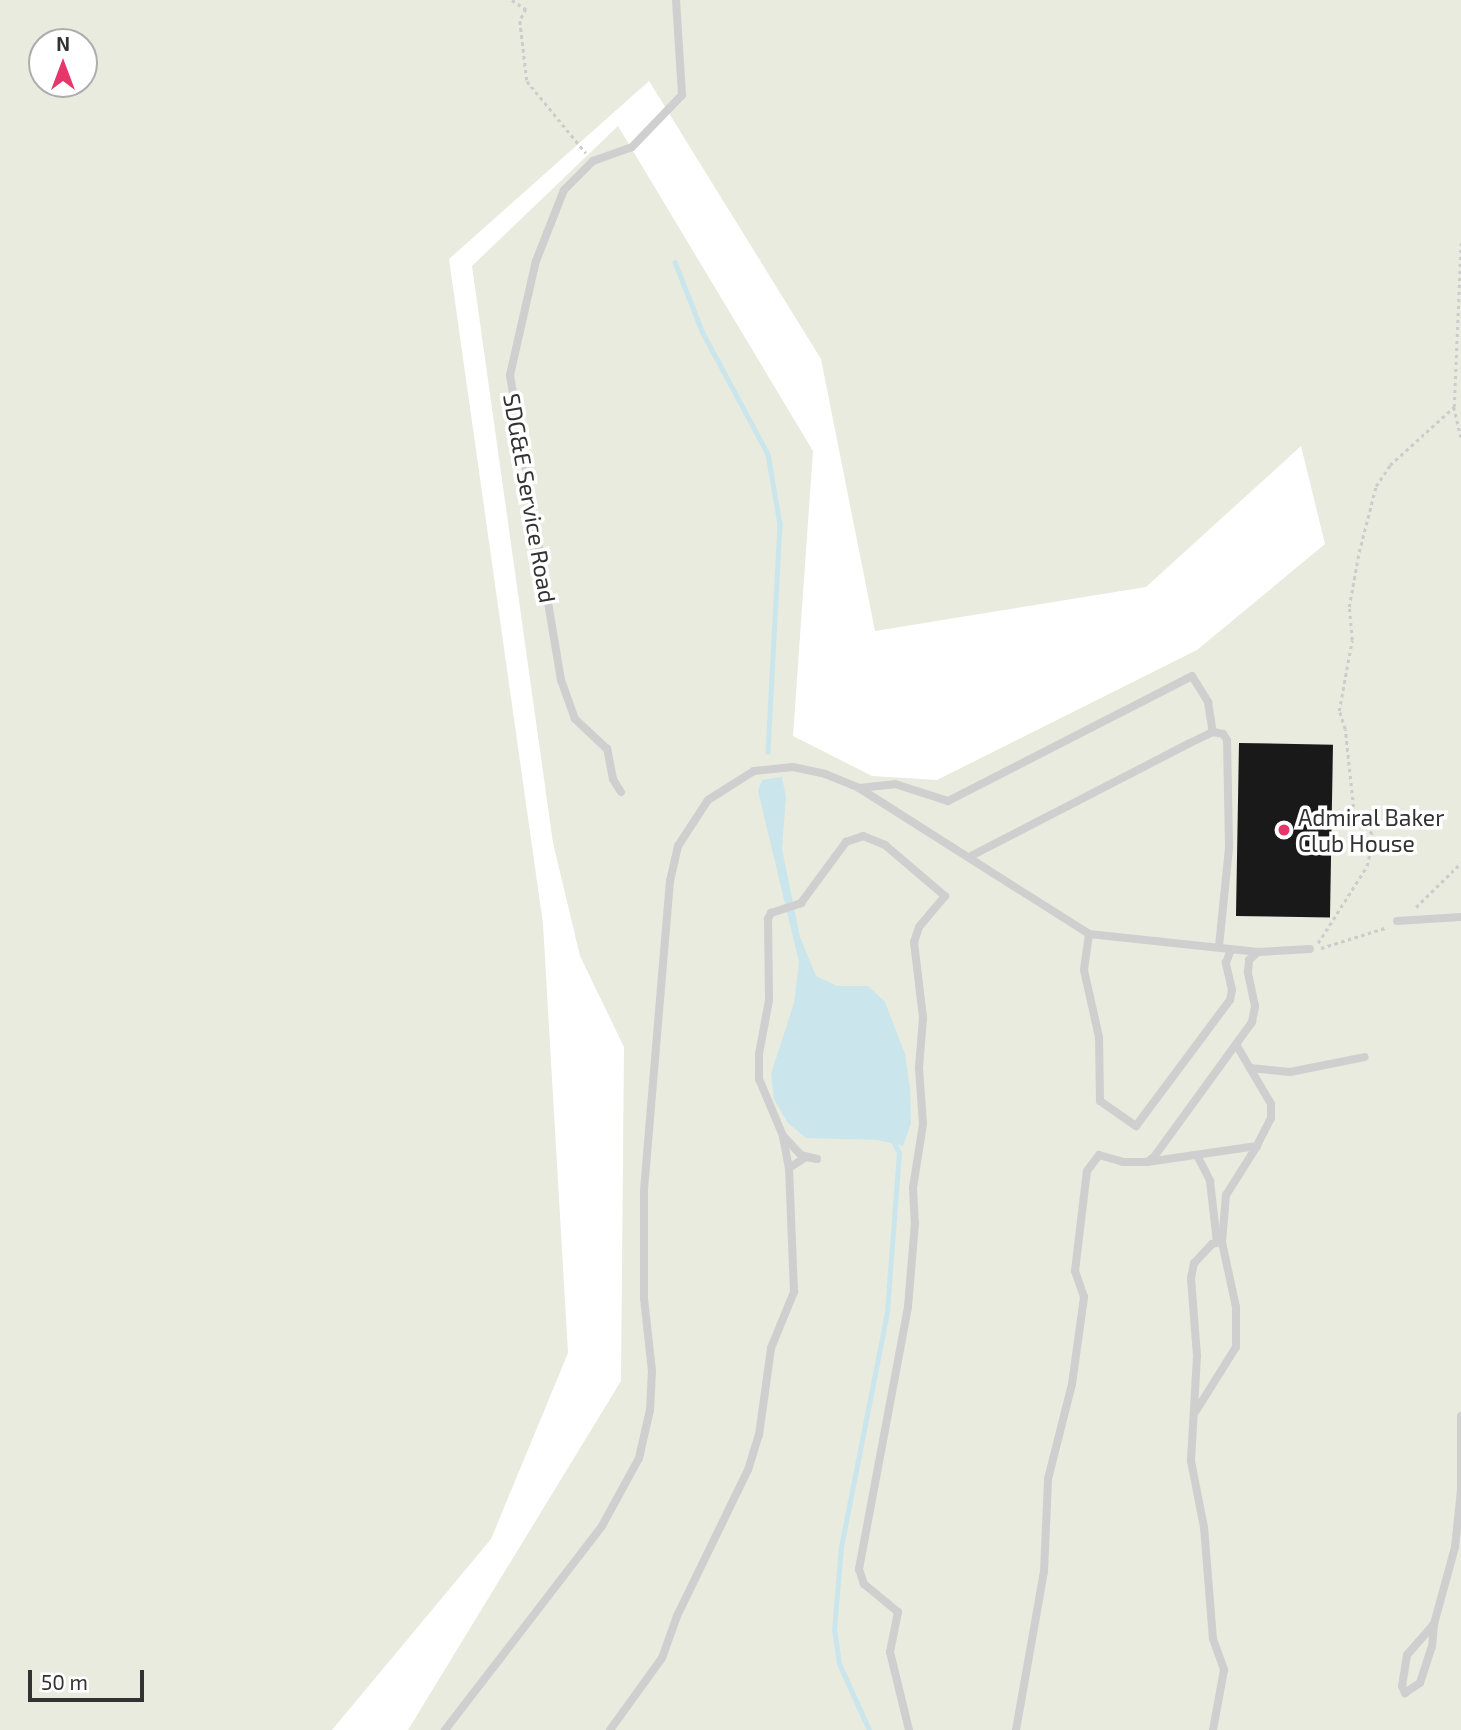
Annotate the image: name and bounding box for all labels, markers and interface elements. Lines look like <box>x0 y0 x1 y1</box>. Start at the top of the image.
north arrow <box>28 28 98 98</box>
text: N <box>56 32 70 55</box>
street label: SDG&E Service Road <box>498 391 562 605</box>
place label: Admiral Baker Club House <box>1298 803 1445 857</box>
marker: Admiral Baker Club House <box>1276 822 1292 838</box>
scale bar <box>32 1656 147 1700</box>
text: 50 m <box>41 1669 88 1694</box>

